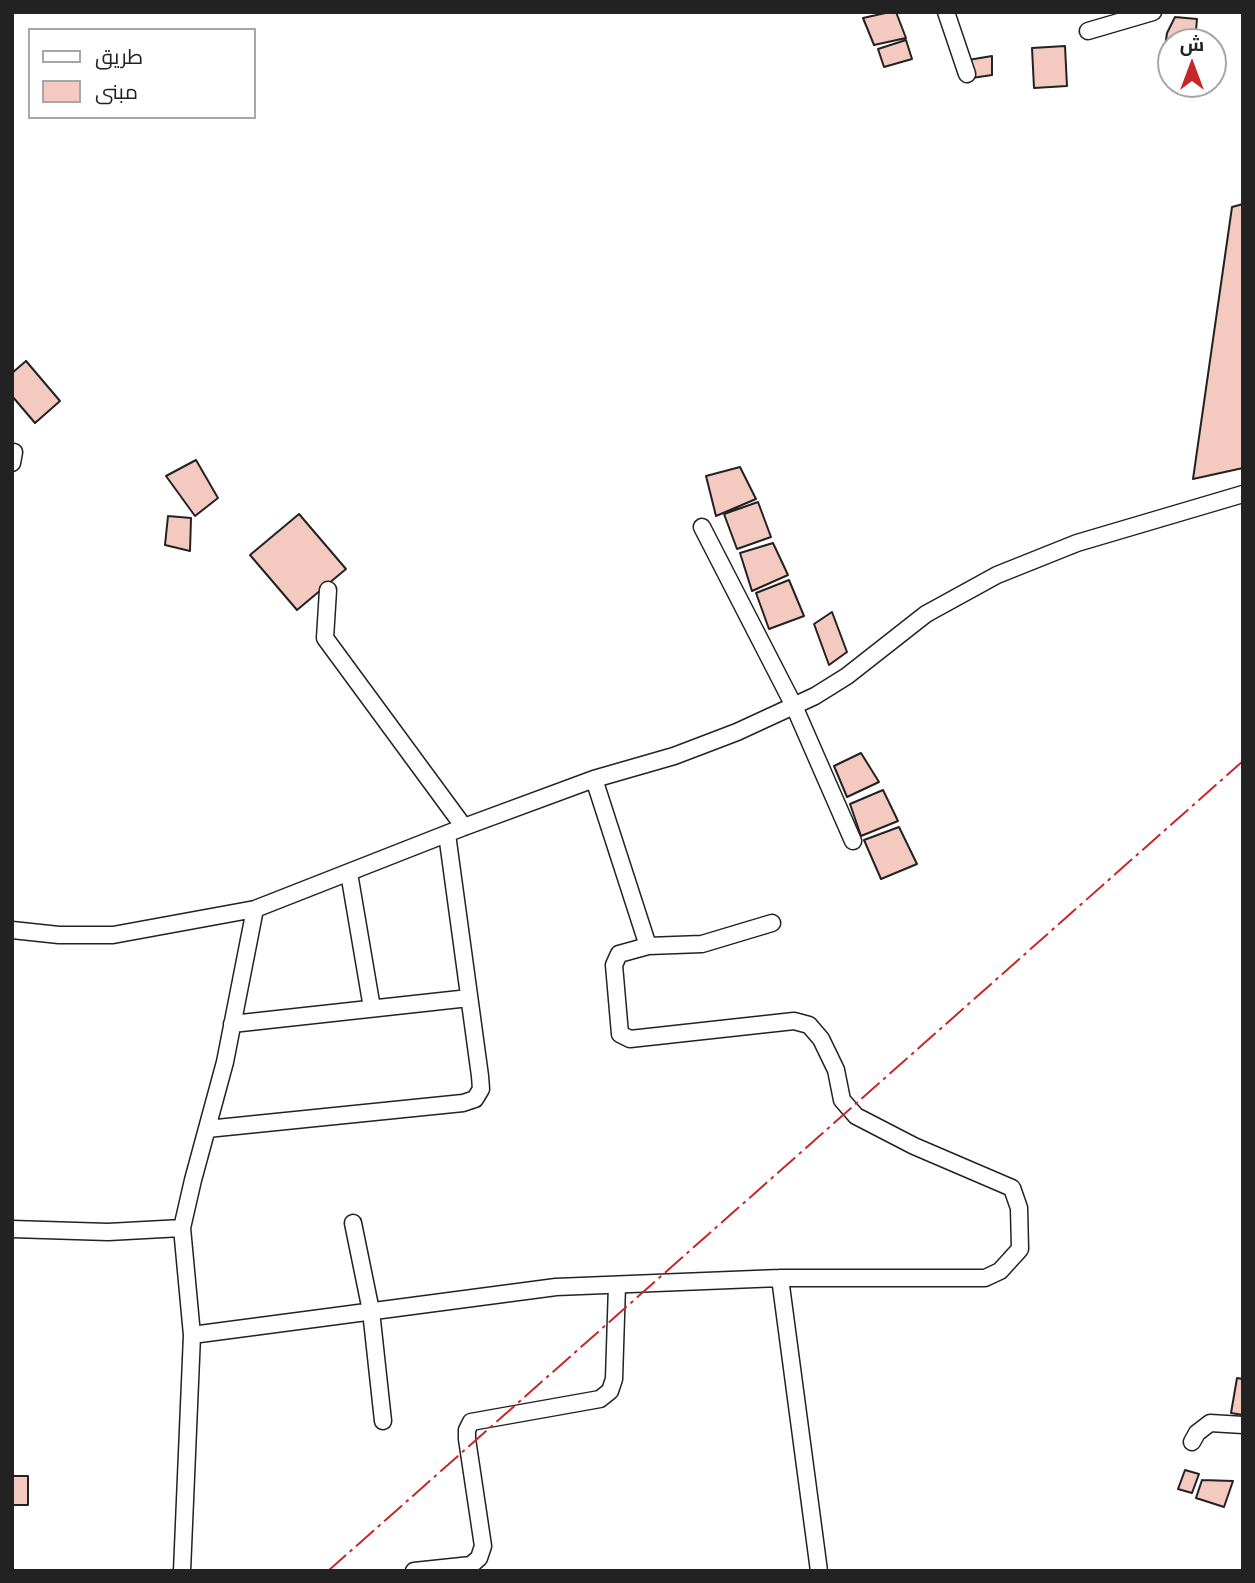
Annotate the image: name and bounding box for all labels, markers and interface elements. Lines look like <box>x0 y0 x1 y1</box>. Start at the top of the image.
legend <box>28 28 256 119</box>
north arrow <box>1157 28 1227 98</box>
text: ش <box>1180 32 1204 56</box>
text: طريق <box>95 42 143 70</box>
text: مبنى <box>95 77 138 105</box>

